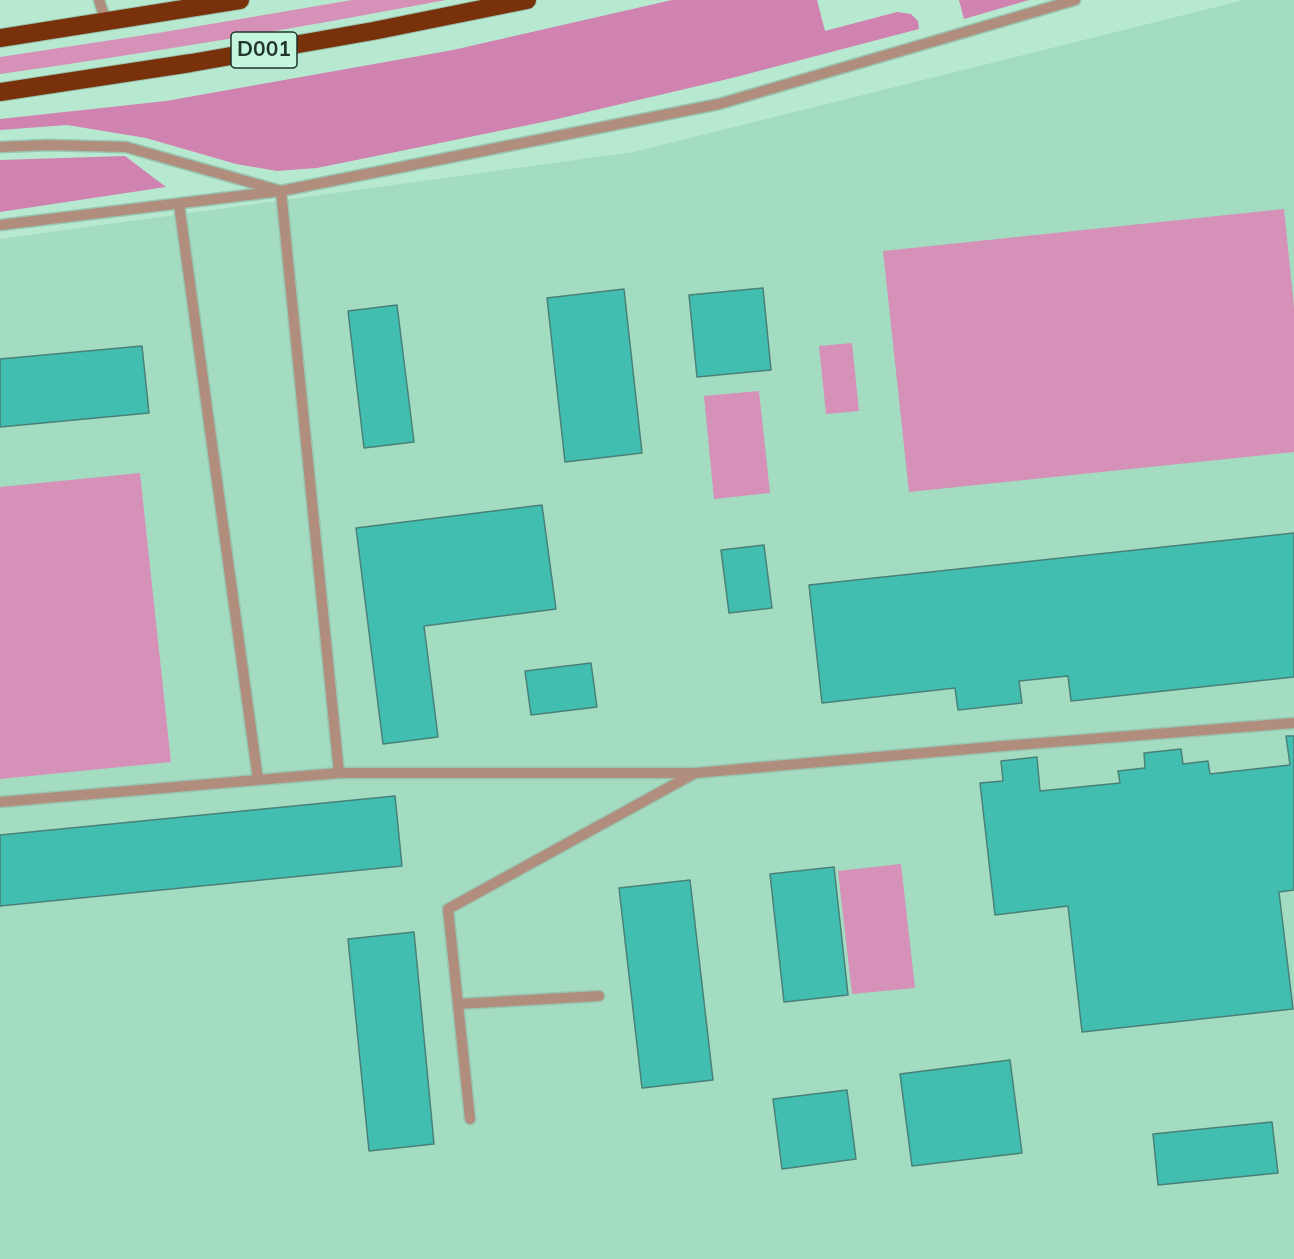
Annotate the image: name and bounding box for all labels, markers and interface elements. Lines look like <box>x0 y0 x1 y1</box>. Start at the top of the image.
road number: D001 <box>231 32 297 68</box>

